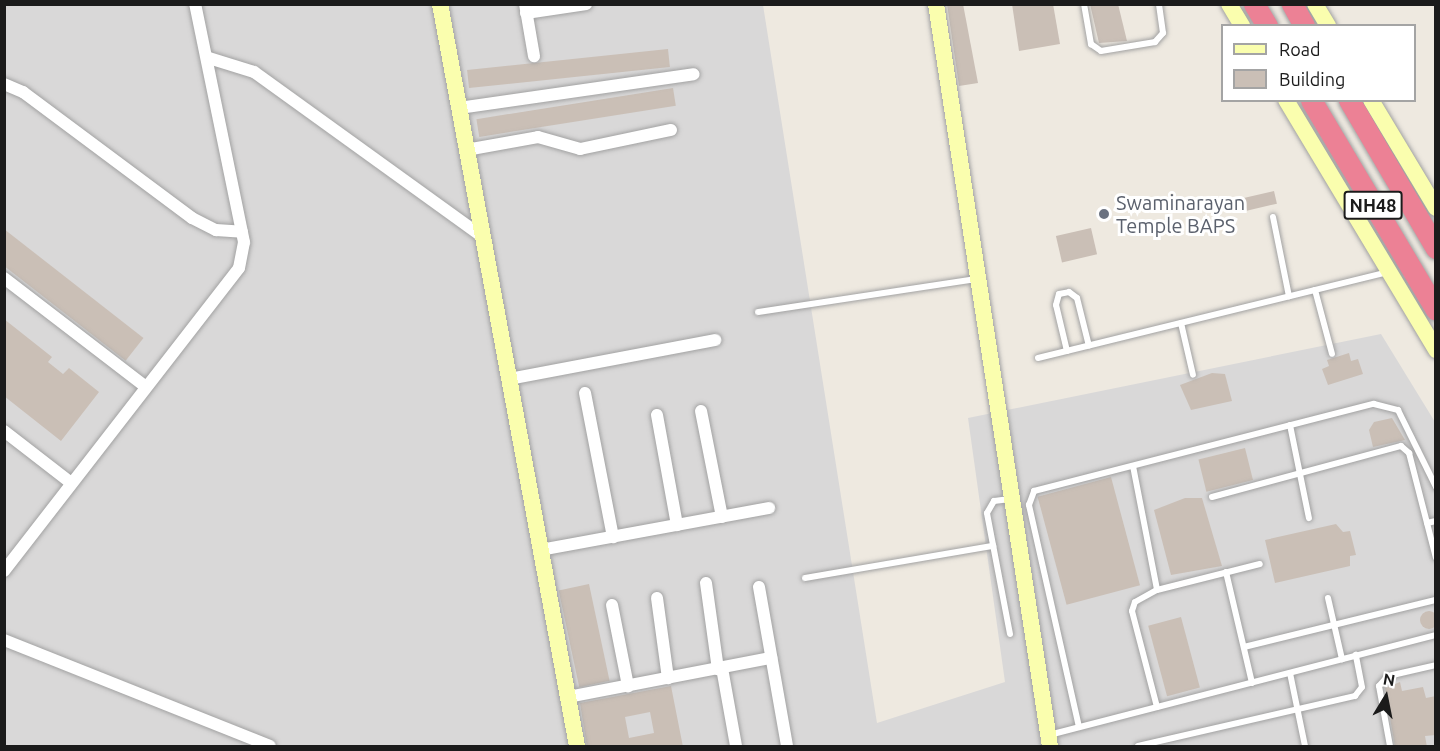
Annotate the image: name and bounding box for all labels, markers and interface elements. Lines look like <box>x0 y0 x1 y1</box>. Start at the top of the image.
legend <box>1221 24 1416 102</box>
text: Road <box>1279 39 1321 59</box>
text: Building <box>1279 69 1345 89</box>
place label: Swaminarayan Temple BAPS <box>1116 190 1245 237</box>
road number: NH48 <box>1343 190 1403 220</box>
marker: Swaminarayan Temple BAPS <box>1097 207 1111 221</box>
north arrow <box>1356 667 1416 727</box>
text: N <box>1382 669 1397 689</box>

